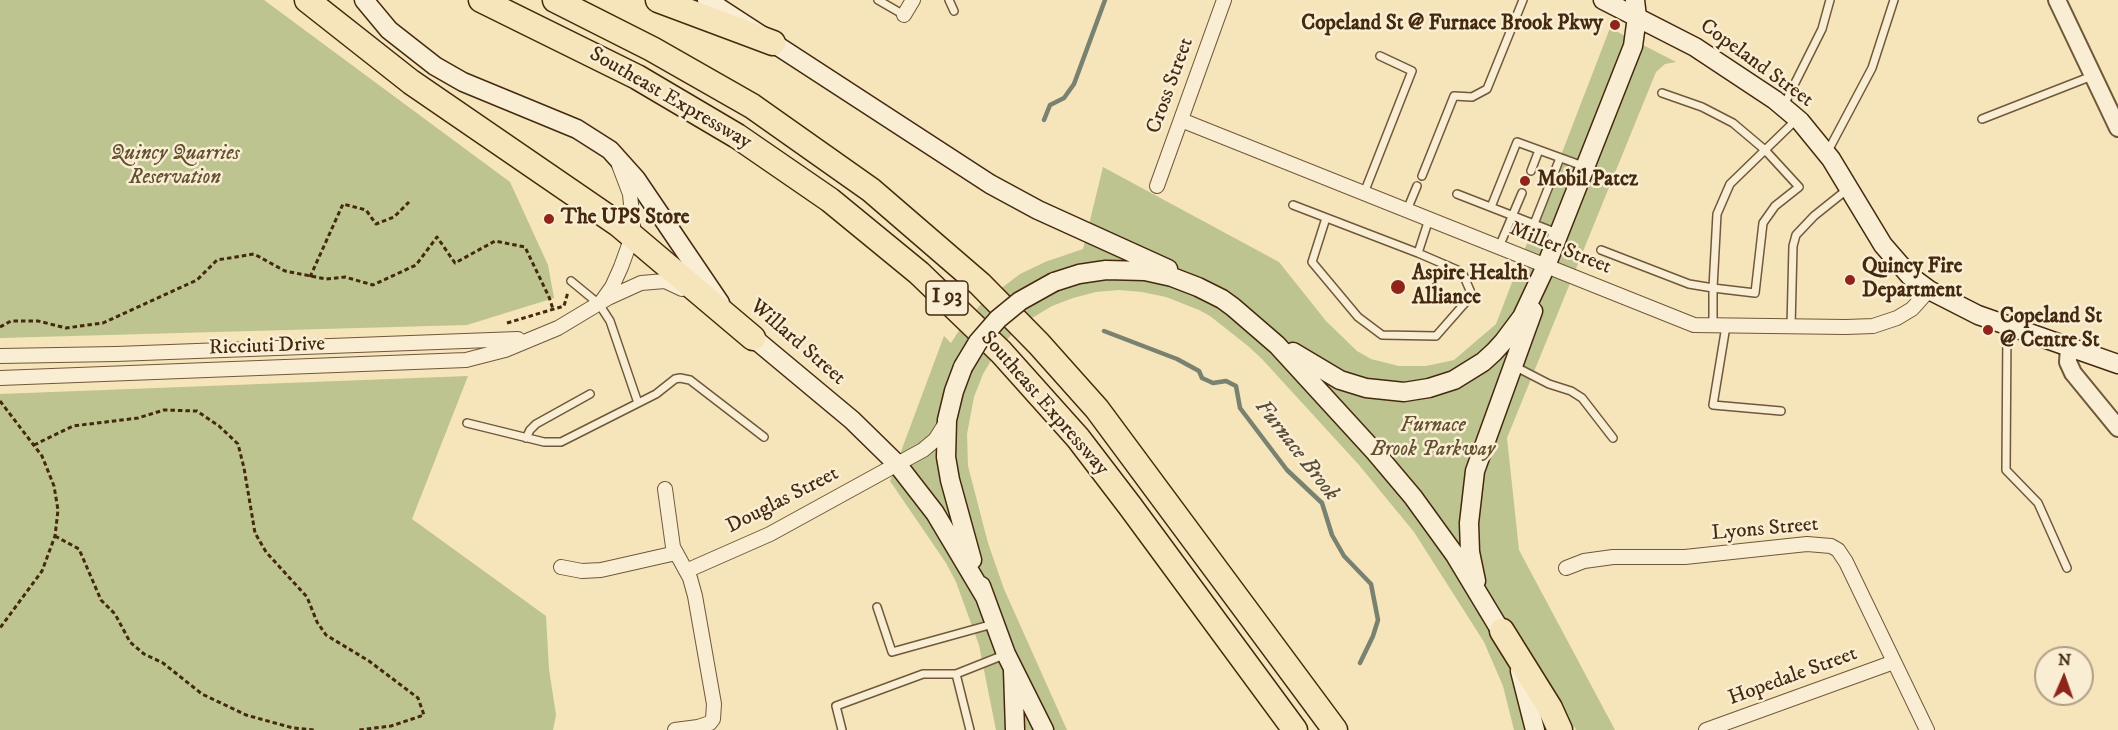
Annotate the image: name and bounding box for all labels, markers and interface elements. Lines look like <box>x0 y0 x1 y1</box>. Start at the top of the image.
place label: Copeland St @ Furnace Brook Pkwy <box>1301 12 1603 38</box>
street label: Copeland Street <box>1694 14 1818 114</box>
marker: Copeland St @ Furnace Brook Pkwy <box>1608 18 1622 32</box>
street label: Cross Street <box>1142 35 1200 137</box>
street label: Southeast Expressway <box>584 42 756 156</box>
park label: Quincy Quarries Reservation <box>110 142 240 192</box>
place label: Mobil Patcz <box>1537 168 1638 194</box>
marker: Mobil Patcz <box>1518 174 1532 188</box>
place label: The UPS Store <box>561 206 689 232</box>
marker: The UPS Store <box>542 212 556 226</box>
street label: Miller Street <box>1505 217 1615 281</box>
place label: Quincy Fire Department <box>1862 255 1962 305</box>
place label: Aspire Health Alliance <box>1412 262 1528 312</box>
marker: Quincy Fire Department <box>1843 273 1857 287</box>
marker: Aspire Health Alliance <box>1389 278 1407 296</box>
road number: I 93 <box>926 281 968 315</box>
street label: Willard Street <box>744 295 850 391</box>
place label: Copeland St @ Centre St <box>2000 305 2102 355</box>
marker: Copeland St @ Centre St <box>1981 323 1995 337</box>
street label: Southeast Expressway <box>974 327 1114 481</box>
street label: Ricciuti Drive <box>208 332 326 362</box>
water label: Furnace Brook <box>1248 395 1344 507</box>
park label: Furnace Brook Parkway <box>1371 414 1495 464</box>
street label: Douglas Street <box>723 462 843 540</box>
street label: Lyons Street <box>1711 513 1819 547</box>
street label: Hopedale Street <box>1725 642 1861 712</box>
north arrow <box>2034 646 2094 706</box>
text: N <box>2058 650 2071 670</box>

